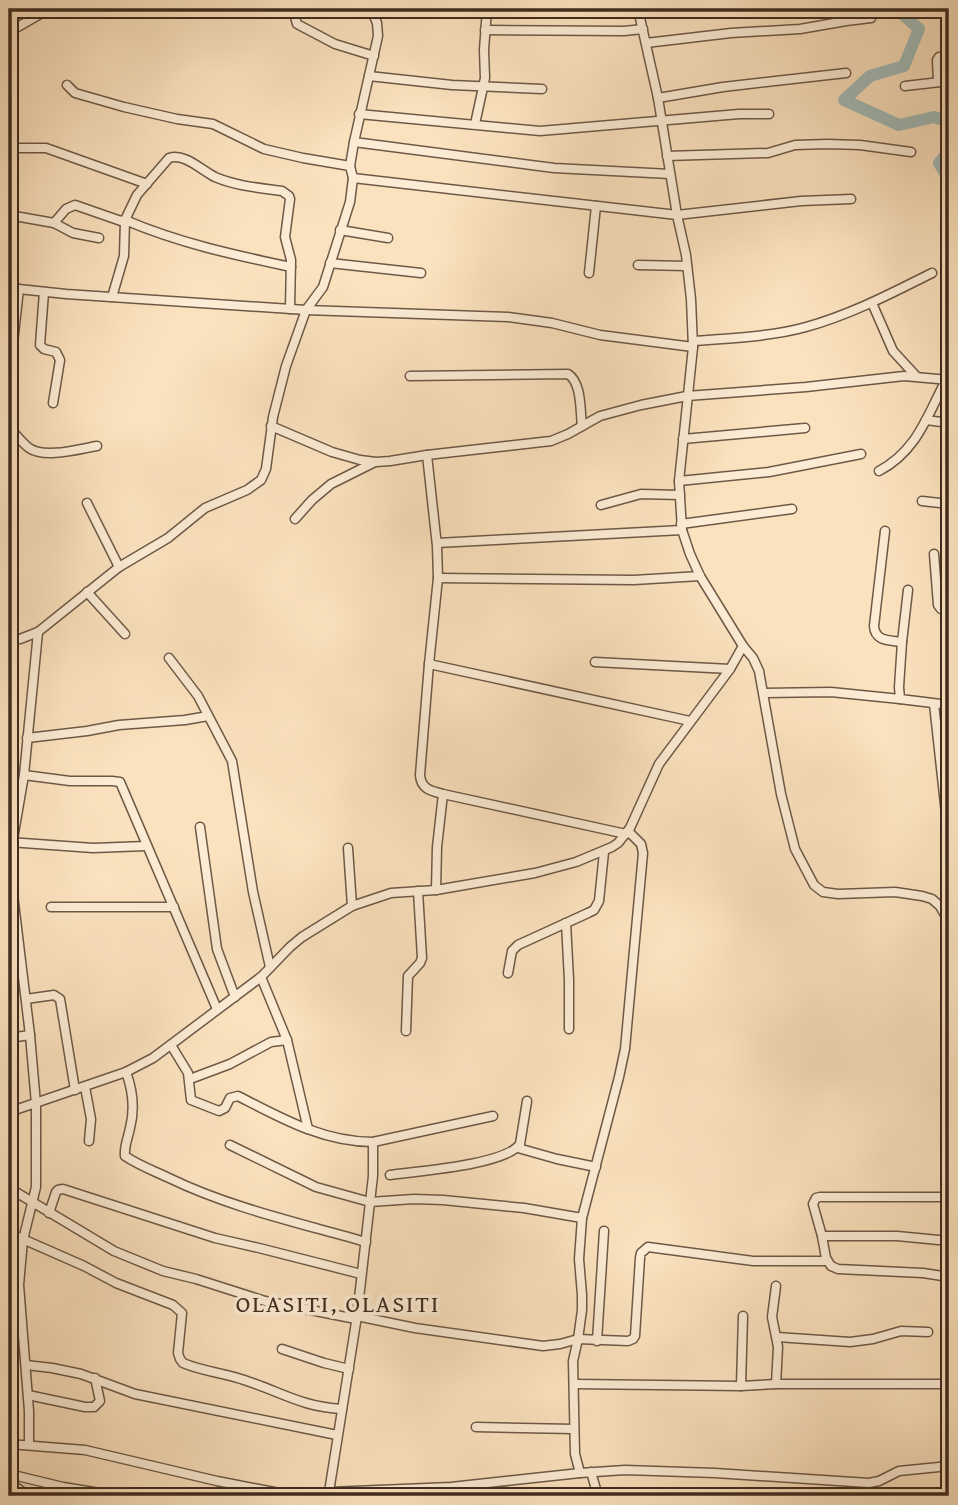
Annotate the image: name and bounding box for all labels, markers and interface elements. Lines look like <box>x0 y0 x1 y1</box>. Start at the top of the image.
district label: OLASITI, OLASITI <box>236 1286 440 1321</box>

